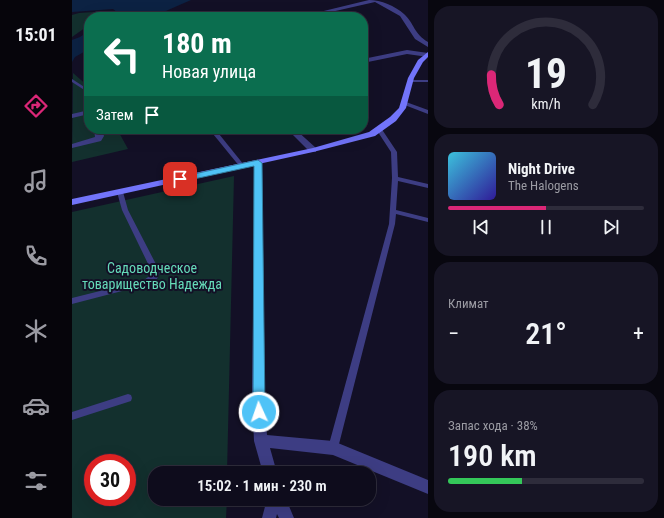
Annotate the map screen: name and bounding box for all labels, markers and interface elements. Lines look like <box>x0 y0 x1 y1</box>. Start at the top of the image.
text: 15:01 <box>15 24 57 45</box>
text: 180 m <box>162 27 232 60</box>
icon: left <box>96 28 148 80</box>
text: 19 <box>525 49 567 98</box>
text: Новая улица <box>162 61 256 82</box>
icon: directions <box>22 92 50 120</box>
text: km/h <box>531 96 561 112</box>
icon: arrive <box>141 104 163 126</box>
text: Затем <box>96 106 133 124</box>
text: Night Drive <box>508 160 575 178</box>
pin <box>163 162 197 196</box>
icon: music <box>22 167 50 195</box>
icon: arrive <box>169 168 191 190</box>
text: The Halogens <box>508 178 579 193</box>
icon: previous <box>470 216 492 238</box>
icon: pause <box>535 216 557 238</box>
icon: next <box>600 216 622 238</box>
icon: phone <box>22 242 50 270</box>
park label: Садоводческое товарищество Надежда <box>82 260 222 292</box>
text: Климат <box>448 296 489 311</box>
text: 21° <box>525 316 567 351</box>
icon: climate <box>22 317 50 345</box>
text: − <box>448 321 459 346</box>
text: + <box>633 321 644 346</box>
position arrow <box>238 391 280 433</box>
icon: car <box>22 392 50 420</box>
text: Запас хода · 38% <box>448 418 538 433</box>
text: 190 km <box>448 438 537 473</box>
speed limit sign: 30 <box>84 454 136 506</box>
icon: filters <box>22 467 50 495</box>
text: 15:02 · 1 мин · 230 m <box>197 477 327 495</box>

